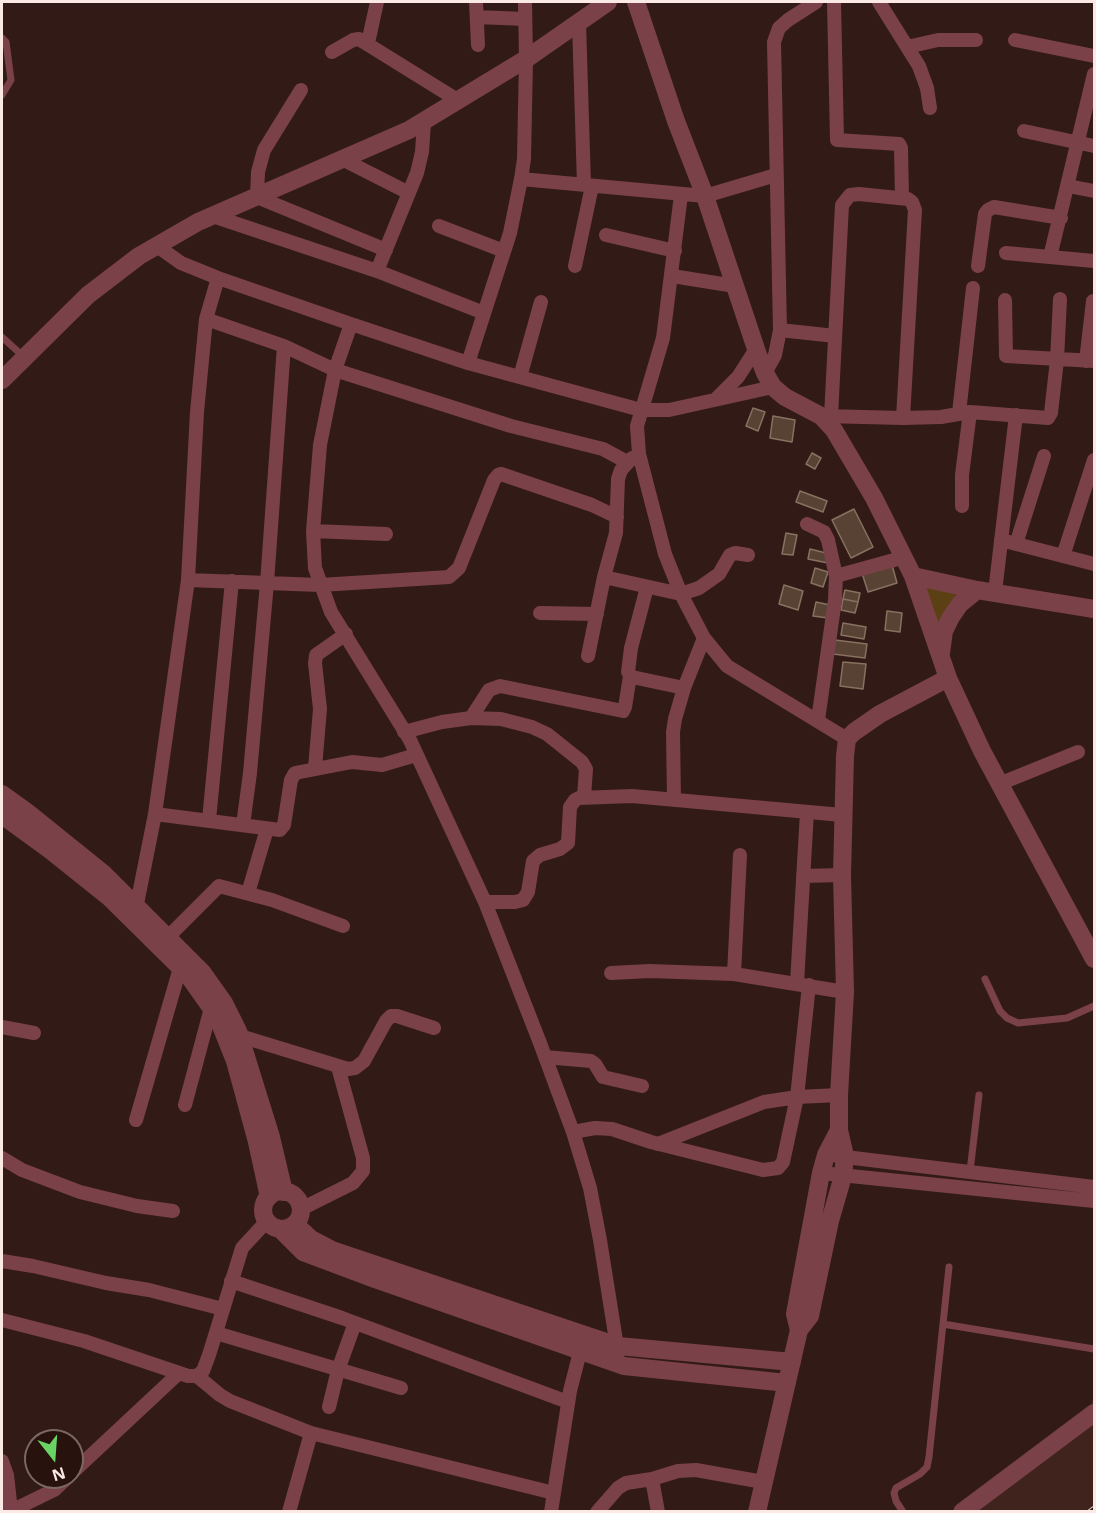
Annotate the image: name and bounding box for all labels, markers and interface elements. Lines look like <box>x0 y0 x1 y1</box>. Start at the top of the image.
north arrow <box>24 1429 84 1489</box>
text: N <box>49 1462 68 1487</box>

